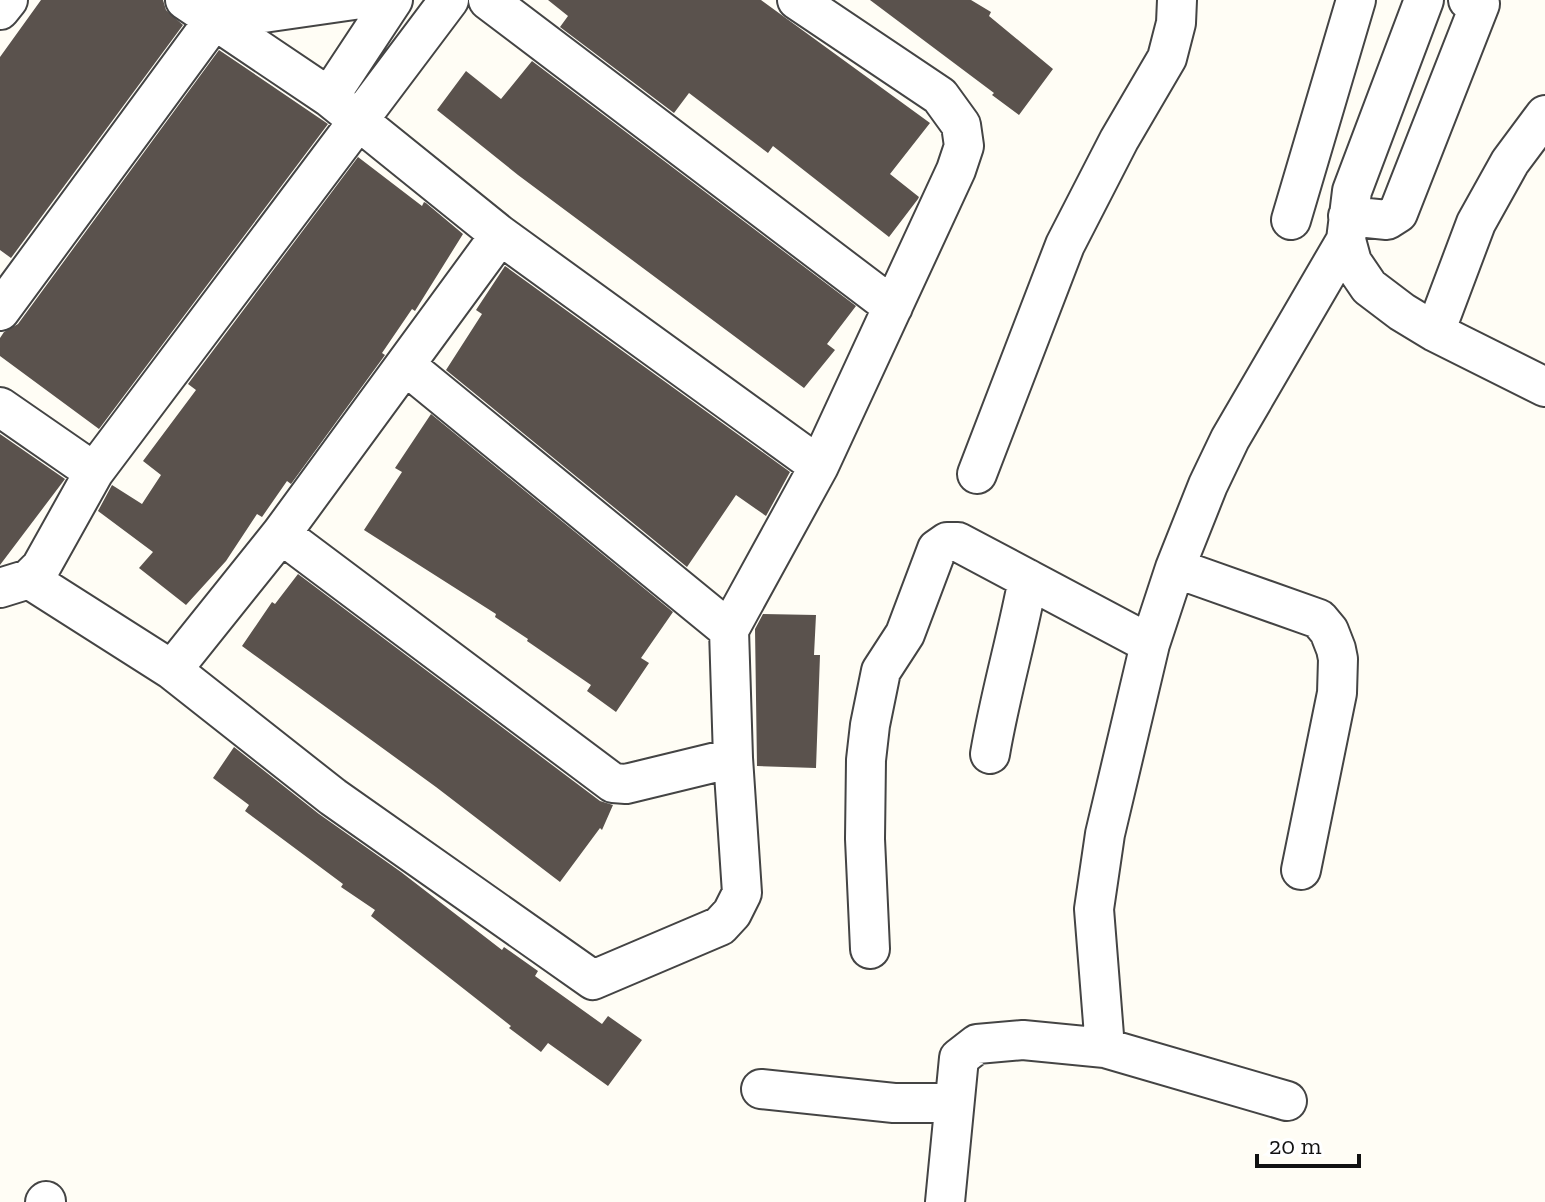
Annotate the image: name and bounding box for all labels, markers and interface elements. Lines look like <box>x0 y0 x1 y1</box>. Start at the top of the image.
scale bar <box>1257 1118 1359 1168</box>
text: 20 m <box>1269 1131 1322 1160</box>

